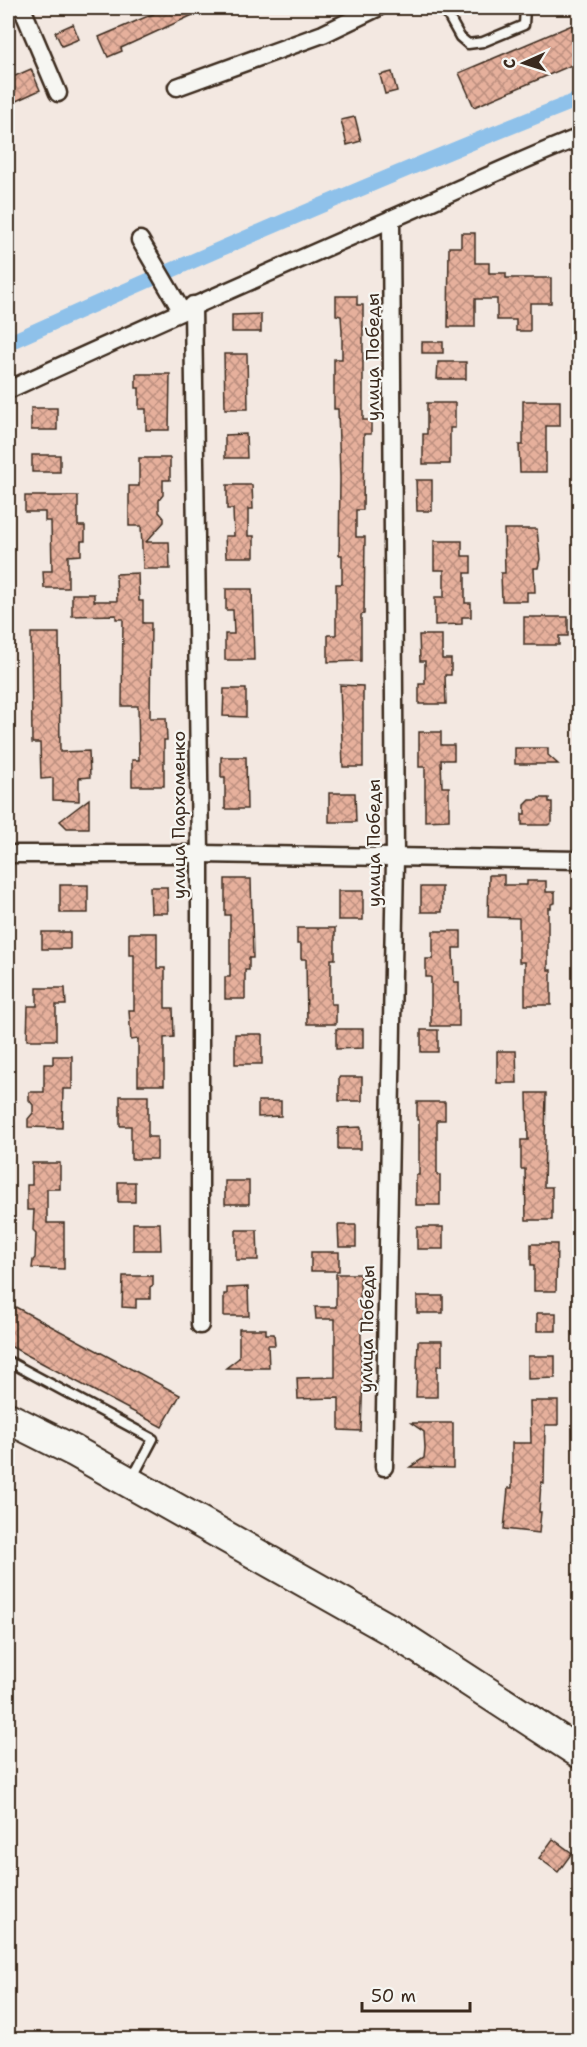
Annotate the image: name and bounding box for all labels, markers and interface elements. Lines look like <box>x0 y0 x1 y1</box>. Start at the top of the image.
north arrow <box>494 33 554 93</box>
text: С <box>499 58 520 69</box>
street label: улица Победы <box>361 293 385 421</box>
street label: улица Пархоменко <box>167 731 191 899</box>
street label: улица Победы <box>362 779 386 907</box>
street label: улица Победы <box>354 1265 380 1393</box>
scale bar <box>362 1975 470 2013</box>
text: 50 m <box>371 1984 416 2008</box>

